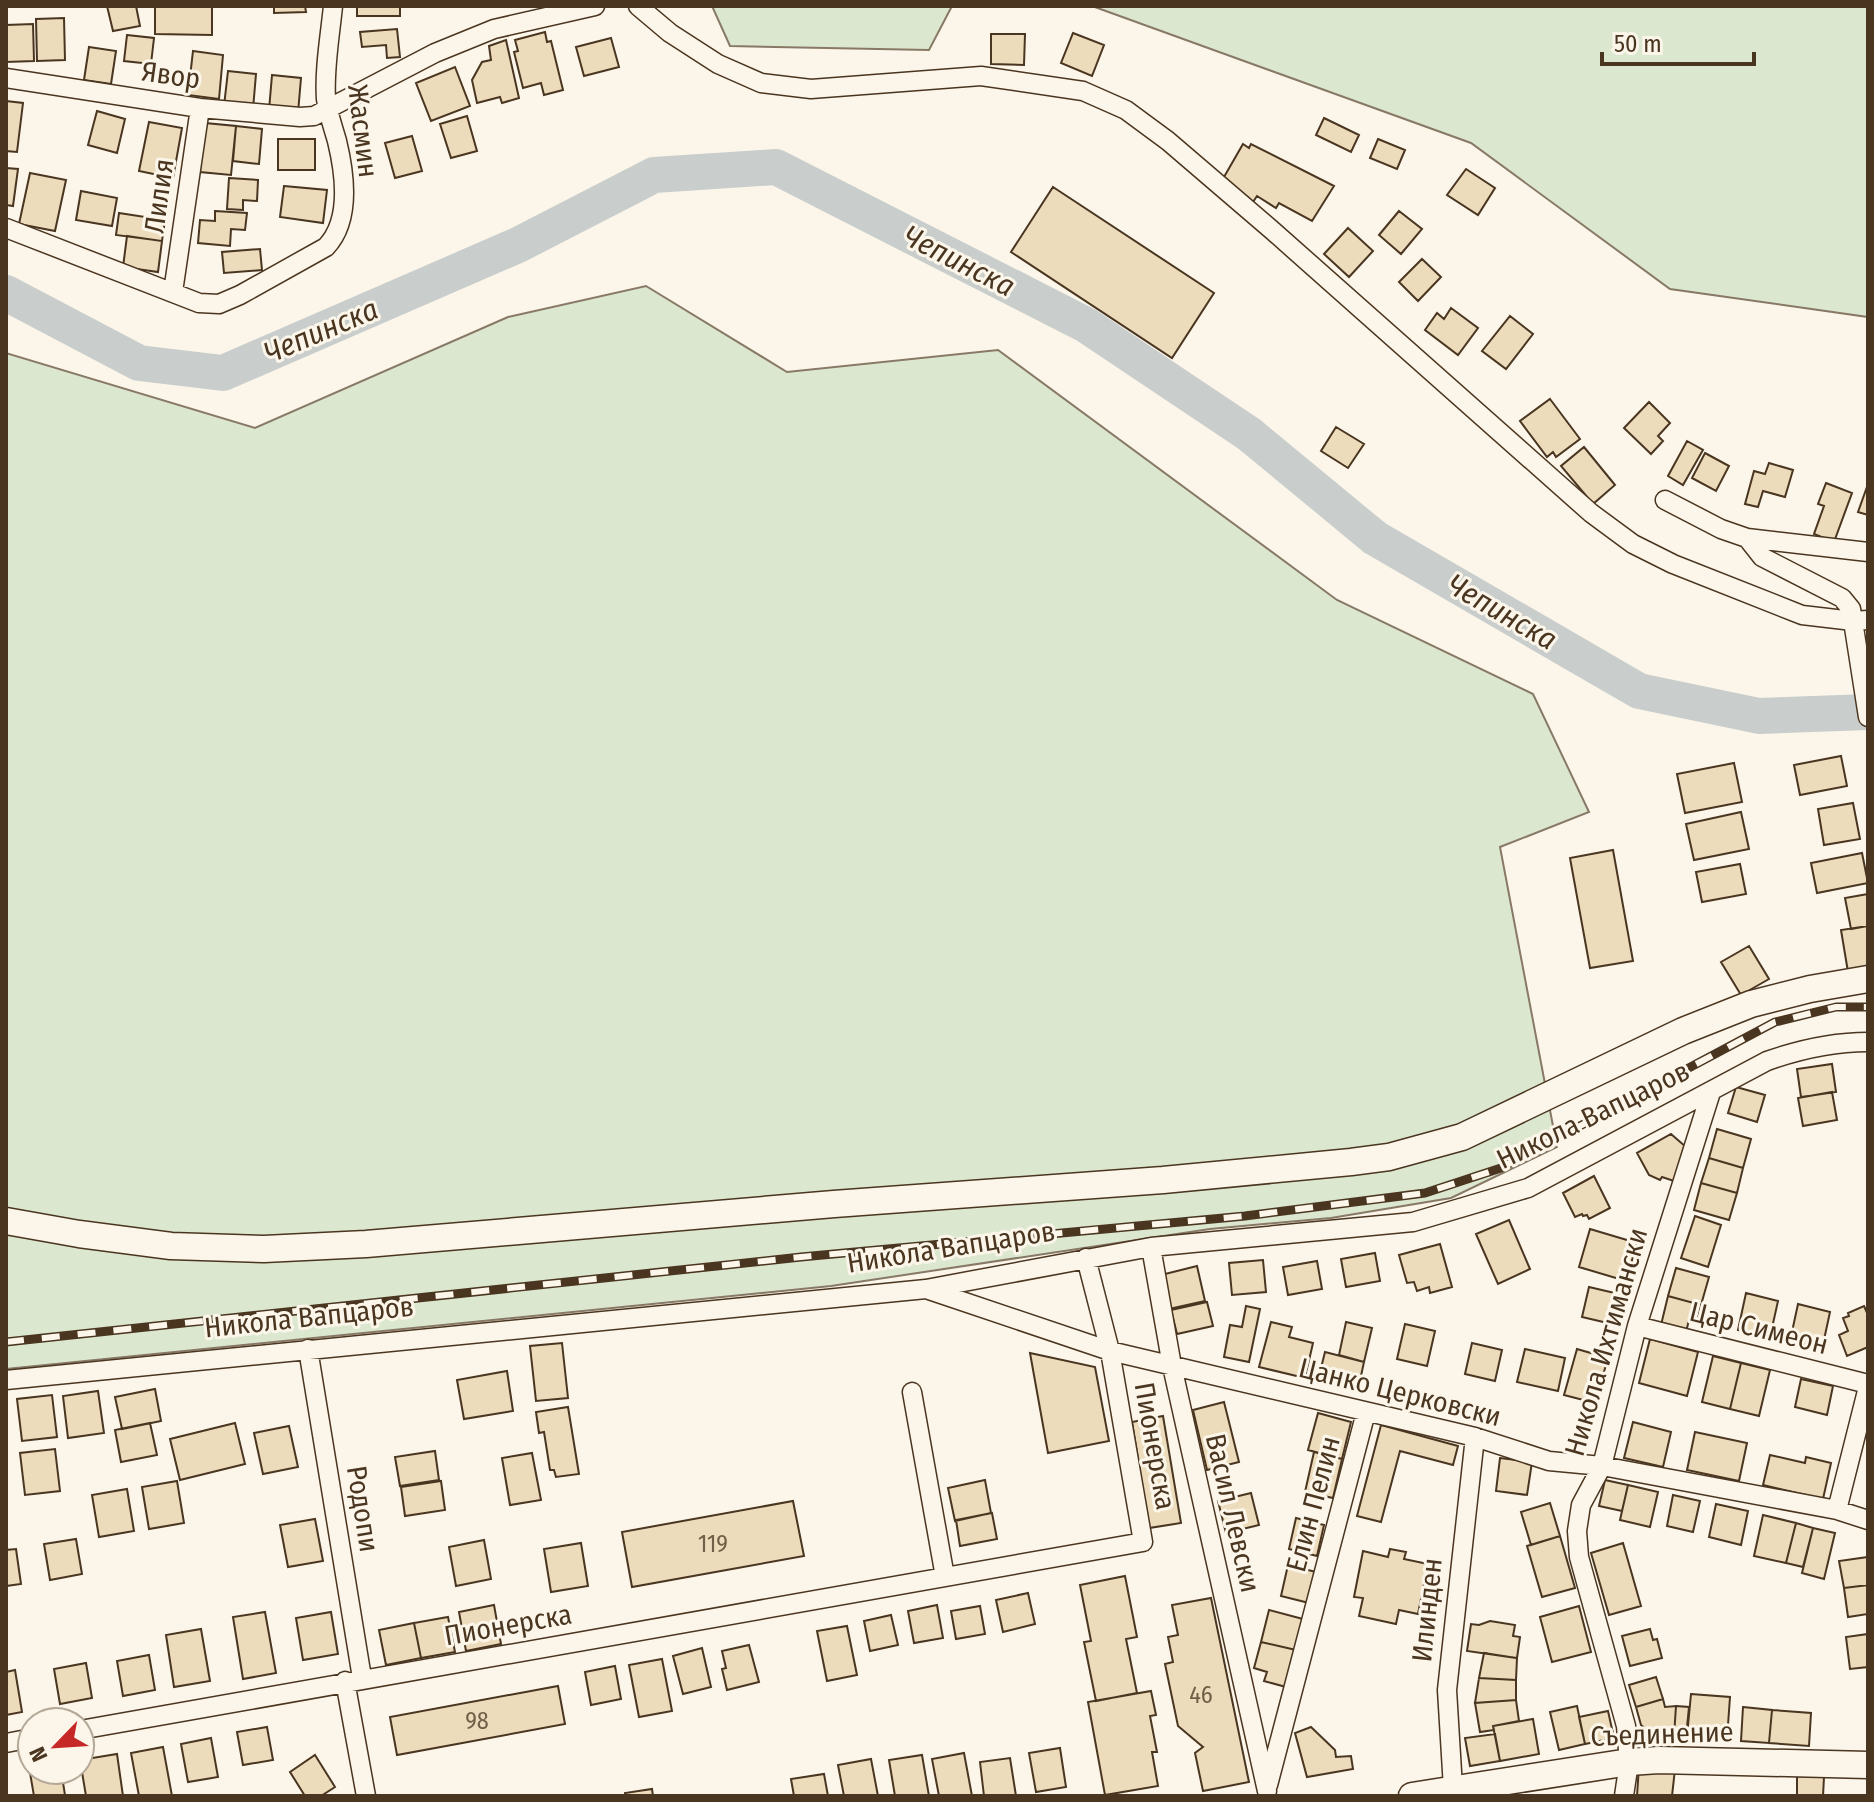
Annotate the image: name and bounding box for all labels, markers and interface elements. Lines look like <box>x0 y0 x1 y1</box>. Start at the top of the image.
scale bar <box>1602 16 1754 66</box>
text: 50 m <box>1614 30 1662 58</box>
street label: Явор <box>140 55 202 95</box>
street label: Жасмин <box>341 83 385 179</box>
street label: Лилия <box>137 157 181 235</box>
water label: Чепинска <box>897 218 1021 304</box>
water label: Чепинска <box>258 291 384 371</box>
water label: Чепинска <box>1441 566 1563 658</box>
street label: Никола Вапцаров <box>1491 1054 1695 1176</box>
street label: Никола Вапцаров <box>845 1214 1057 1280</box>
street label: Никола Ихтимански <box>1558 1224 1654 1460</box>
street label: Никола Вапцаров <box>203 1290 415 1344</box>
street label: Цар Симеон <box>1686 1295 1832 1361</box>
street label: Цанко Церковски <box>1296 1351 1504 1433</box>
street label: Пионерска <box>1128 1380 1182 1512</box>
street label: Васил Левски <box>1199 1431 1267 1595</box>
street label: Елин Пелин <box>1279 1433 1347 1575</box>
street label: Родопи <box>340 1463 386 1555</box>
house number: 119 <box>698 1530 728 1558</box>
street label: Илинден <box>1405 1556 1449 1664</box>
street label: Пионерска <box>442 1598 574 1652</box>
house number: 46 <box>1189 1681 1213 1709</box>
north arrow <box>16 1706 96 1786</box>
house number: 98 <box>465 1707 489 1735</box>
street label: Съединение <box>1590 1715 1734 1753</box>
text: N <box>23 1743 53 1766</box>

